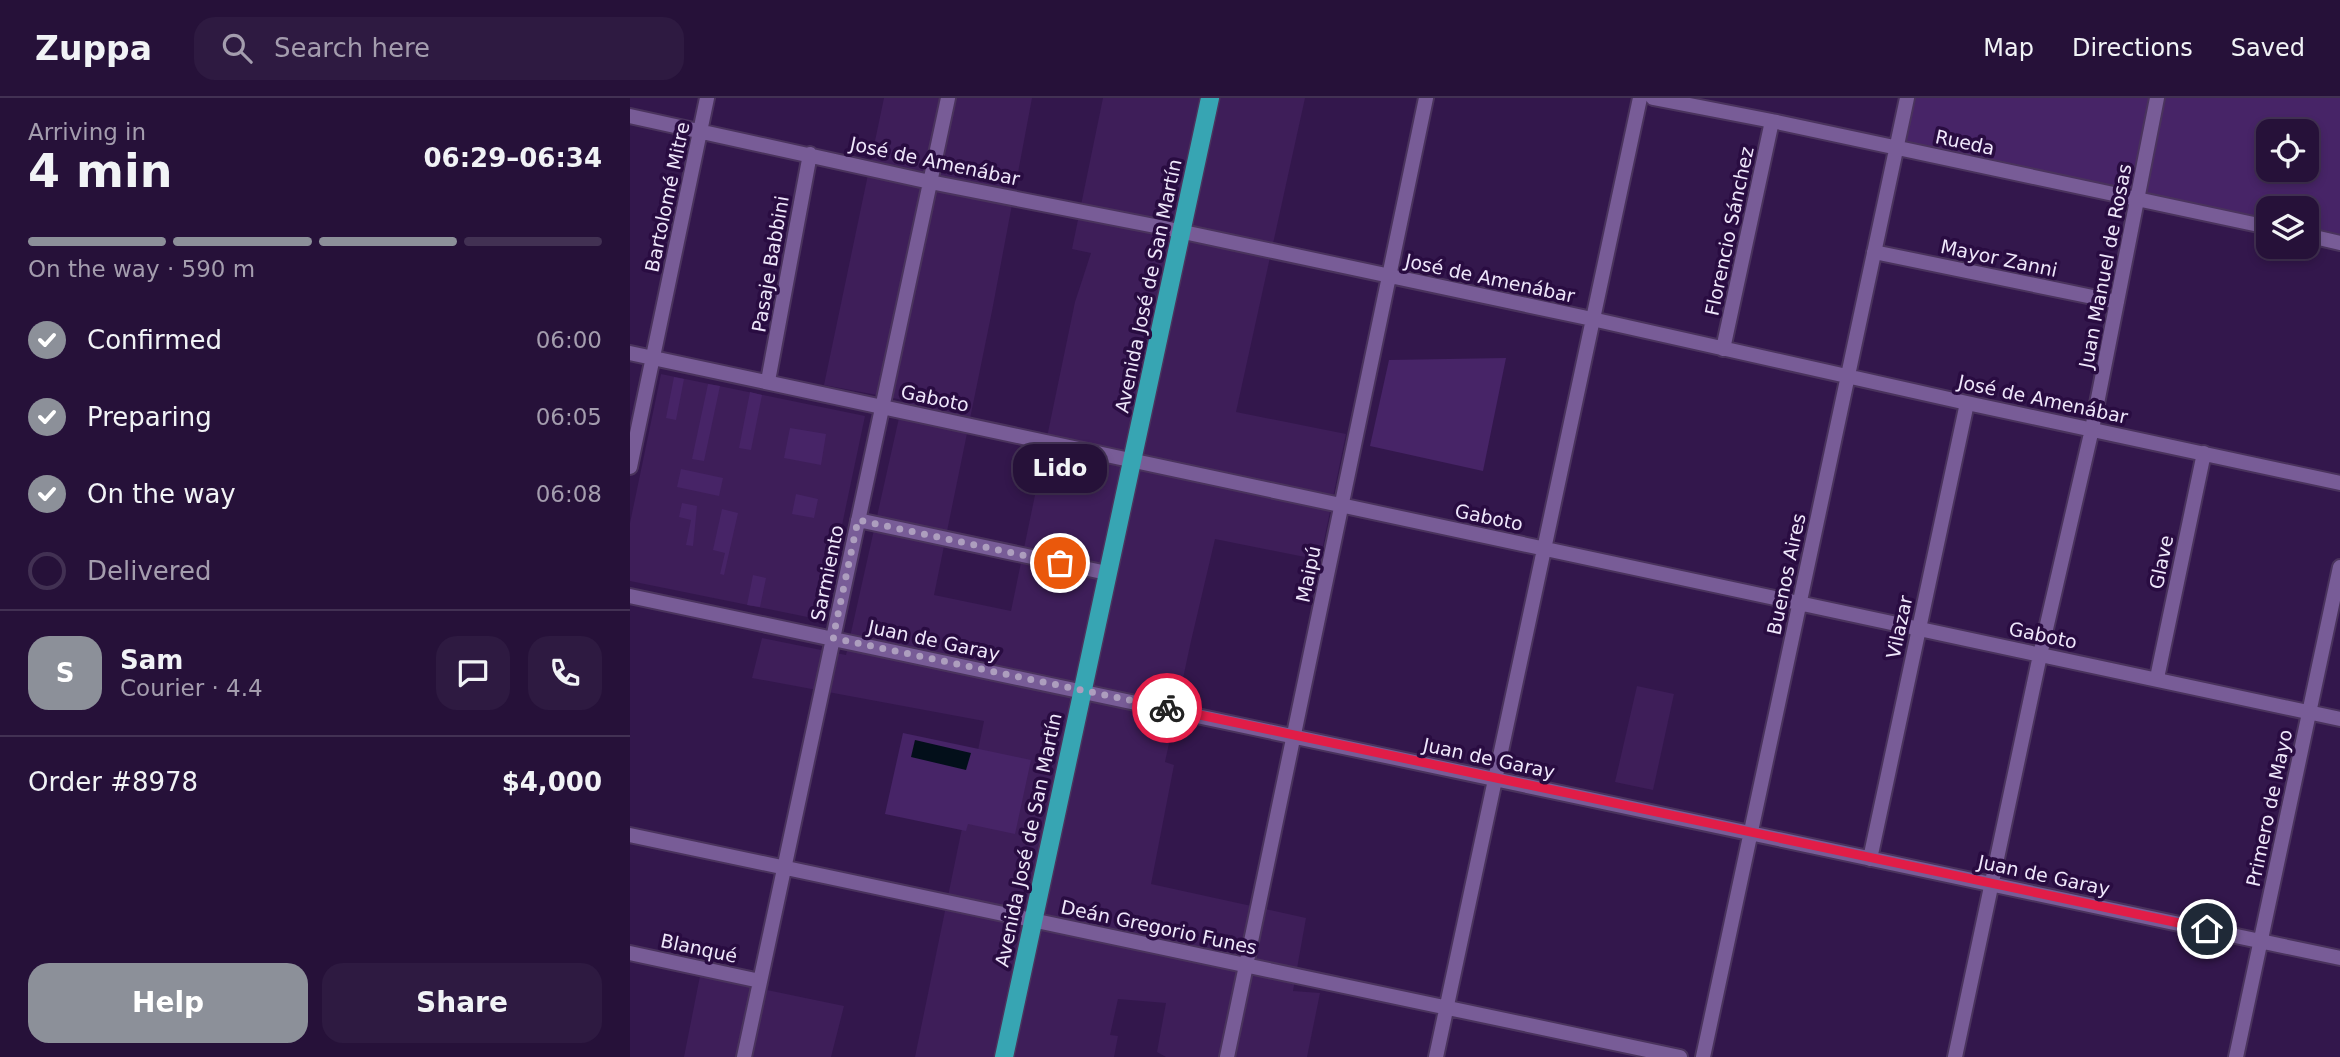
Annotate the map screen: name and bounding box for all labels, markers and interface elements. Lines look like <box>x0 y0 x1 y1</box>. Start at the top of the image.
search box <box>194 17 684 80</box>
text: Zuppa <box>35 29 152 68</box>
icon: search <box>218 29 256 67</box>
text: Search here <box>274 33 430 63</box>
text: Map <box>1983 34 2034 62</box>
text: Directions <box>2072 34 2193 62</box>
text: Saved <box>2231 34 2305 62</box>
text: Arriving in <box>28 119 146 145</box>
map controls <box>2256 119 2319 259</box>
button: locate <box>2256 119 2319 182</box>
street label: Bartolomé Mitre <box>640 120 694 274</box>
street label: Rueda <box>1933 125 1997 159</box>
street label: José de Amenábar <box>847 132 1022 190</box>
text: 06:29–06:34 <box>423 143 602 173</box>
text: 4 min <box>28 144 172 198</box>
street label: Florencio Sánchez <box>1700 144 1758 318</box>
street label: Avenida José de San Martín <box>1110 157 1186 415</box>
street label: Juan Manuel de Rosas <box>2074 162 2136 371</box>
street label: Pasaje Babbini <box>747 194 793 334</box>
button: layers <box>2256 196 2319 259</box>
street label: Mayor Zanni <box>1939 235 2059 281</box>
street label: José de Amenábar <box>1402 249 1577 307</box>
text: On the way · 590 m <box>28 256 255 282</box>
icon: check <box>28 321 66 359</box>
text: Confirmed <box>87 325 222 355</box>
text: 06:00 <box>536 327 602 353</box>
street label: José de Amenábar <box>1955 370 2130 428</box>
street label: Gaboto <box>899 380 971 416</box>
icon: check <box>28 398 66 436</box>
text: Preparing <box>87 402 212 432</box>
text: 06:05 <box>536 404 602 430</box>
callout: Lido <box>1013 444 1107 493</box>
text: Lido <box>1033 455 1087 481</box>
icon: check <box>28 475 66 513</box>
text: On the way <box>87 479 236 509</box>
text: 06:08 <box>536 481 602 507</box>
street label: Gaboto <box>1453 499 1525 535</box>
street label: Buenos Aires <box>1762 511 1810 637</box>
street label: Sarmiento <box>806 523 848 623</box>
pin <box>1030 533 1090 593</box>
street label: Glave <box>2145 533 2177 591</box>
icon: bag <box>1041 544 1079 582</box>
street label: Maipú <box>1291 544 1325 604</box>
text: Delivered <box>87 556 211 586</box>
street label: Vilazar <box>1882 593 1916 661</box>
street label: Juan de Garay <box>865 615 1002 665</box>
street label: Gaboto <box>2007 617 2079 653</box>
button: chat <box>436 636 510 710</box>
button: phone <box>528 636 602 710</box>
text: Sam <box>120 645 183 675</box>
text: S <box>56 658 74 688</box>
courier <box>1132 673 1202 743</box>
text: Courier · 4.4 <box>120 675 263 701</box>
icon: bike <box>1148 689 1186 727</box>
street label: Avenida José de San Martín <box>990 711 1066 969</box>
street label: Primero de Mayo <box>2242 727 2296 889</box>
street label: Juan de Garay <box>1420 733 1557 783</box>
text: Order #8978 <box>28 767 198 797</box>
text: $4,000 <box>502 767 602 797</box>
street label: Juan de Garay <box>1975 850 2112 900</box>
street label: Deán Gregorio Funes <box>1059 895 1259 959</box>
pin <box>2177 899 2237 959</box>
icon: home <box>2188 910 2226 948</box>
street label: Blanqué <box>659 929 739 967</box>
button: Help <box>28 963 308 1043</box>
button: Share <box>322 963 602 1043</box>

